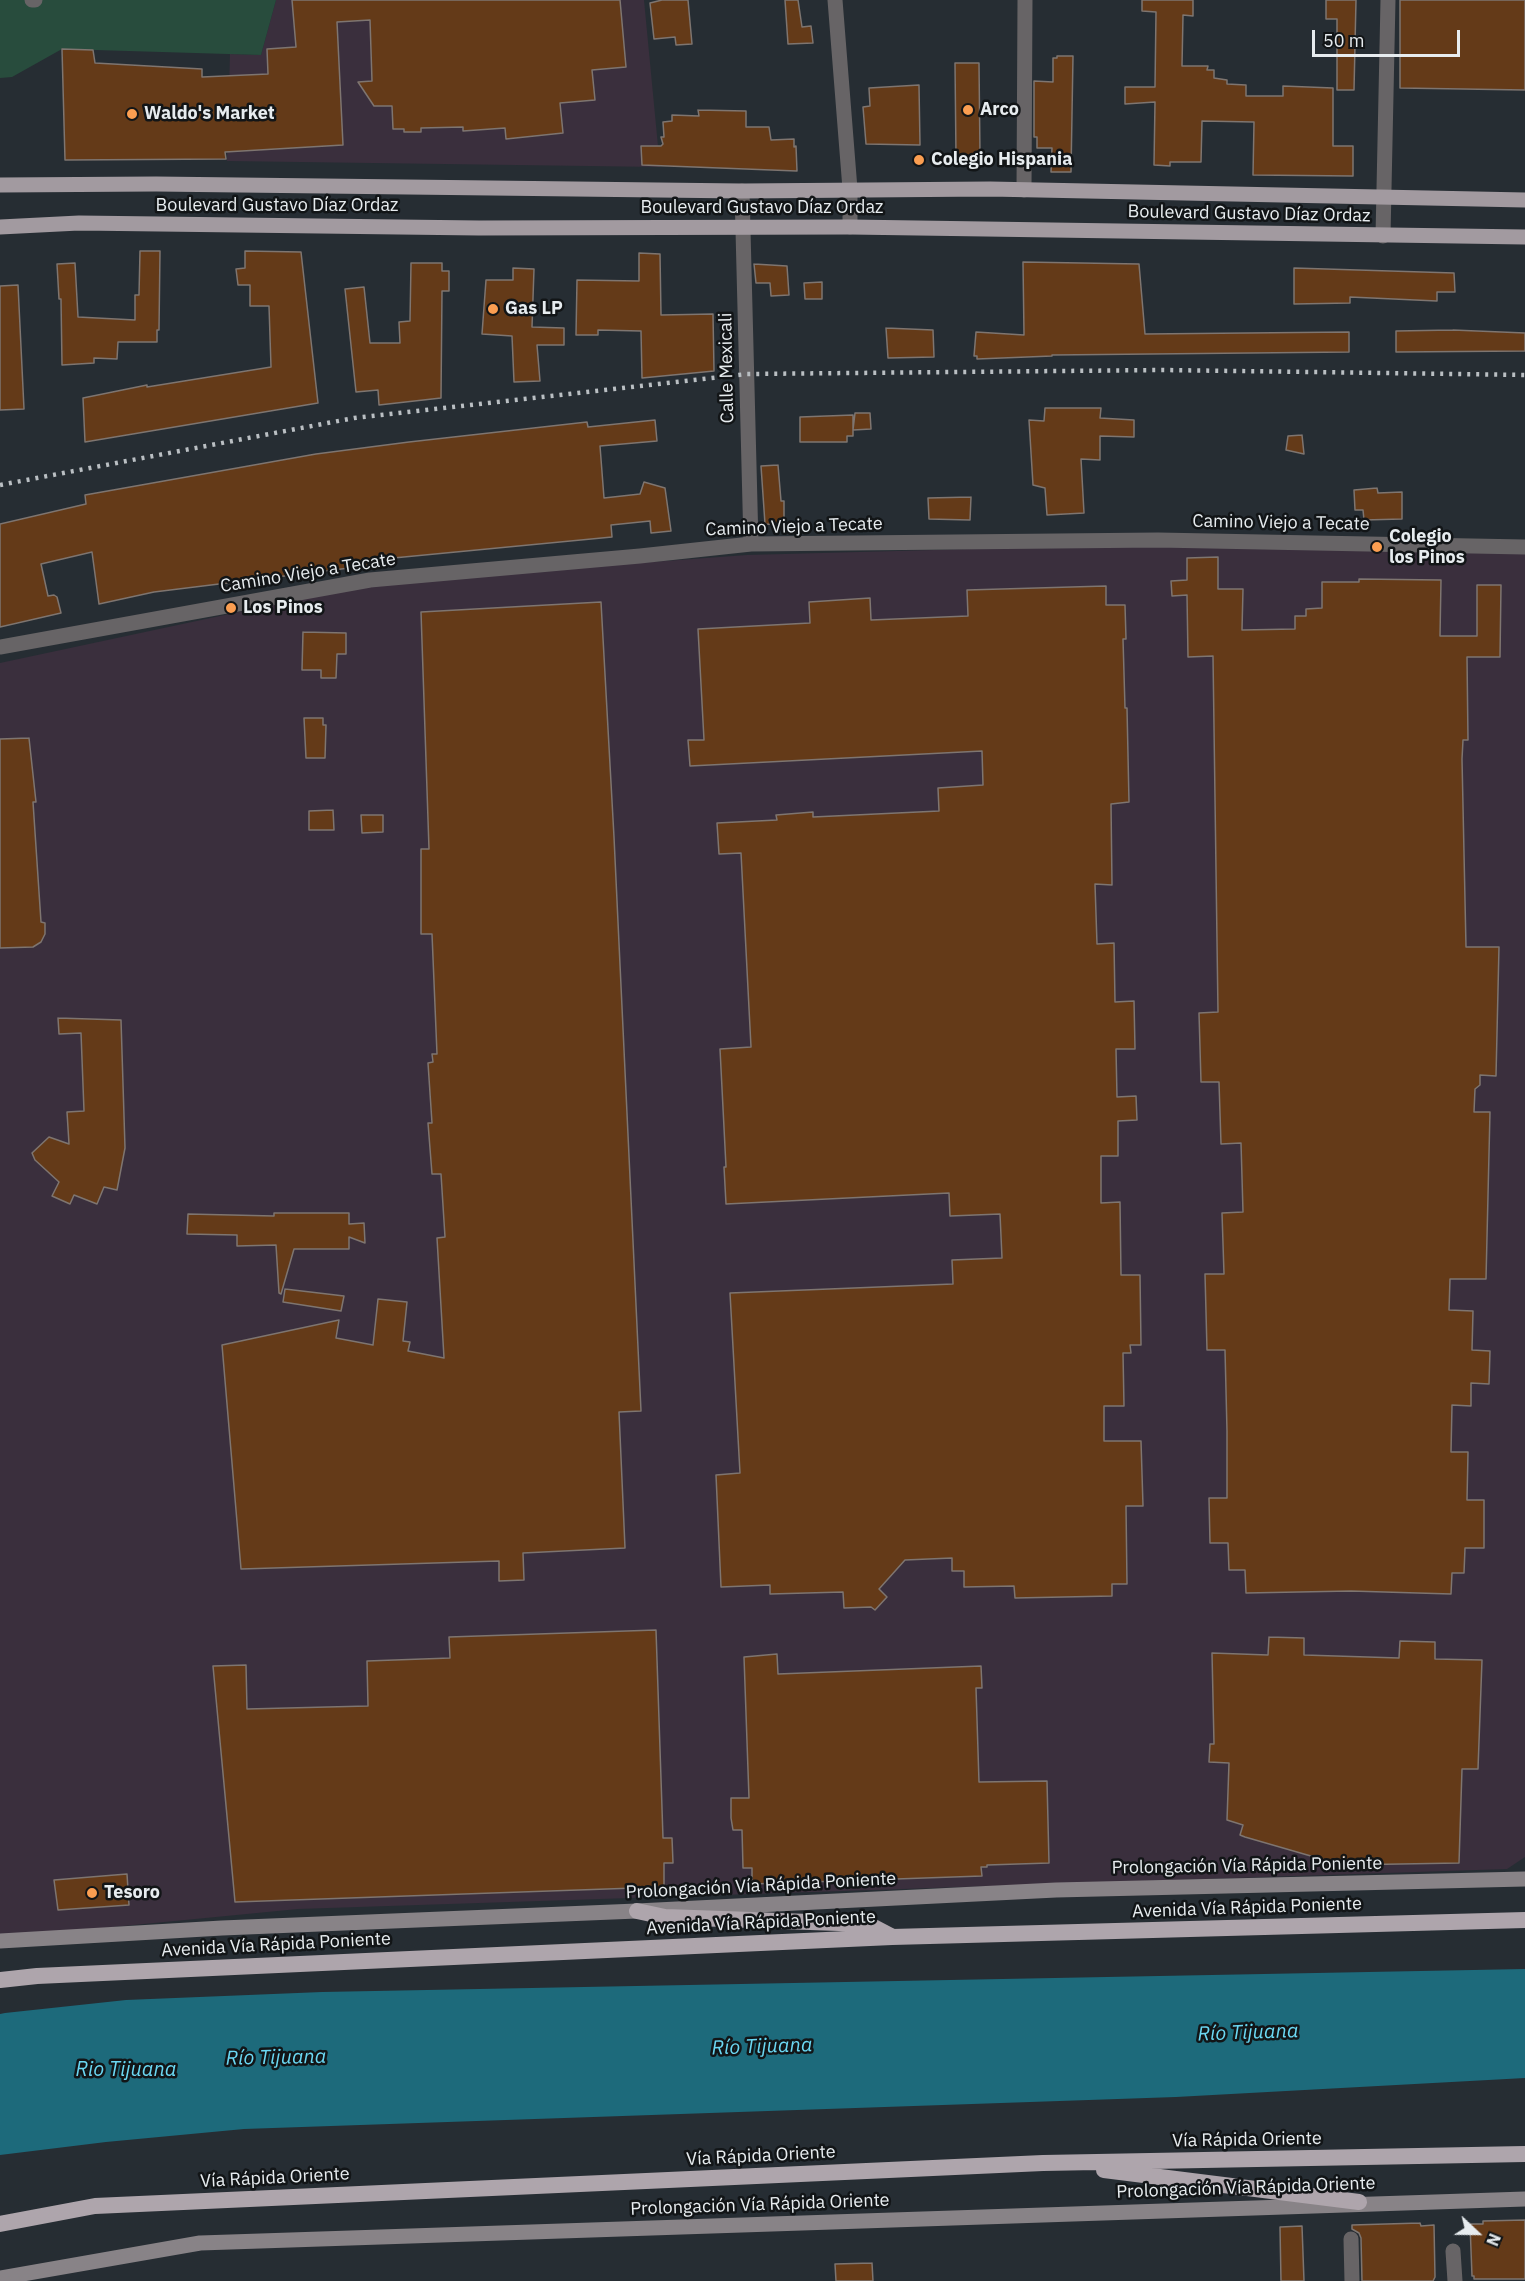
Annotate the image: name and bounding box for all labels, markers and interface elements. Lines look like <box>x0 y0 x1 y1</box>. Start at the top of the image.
scale bar <box>1315 18 1464 56</box>
text: 50 m <box>1323 29 1365 52</box>
place label: Arco <box>980 99 1019 121</box>
place label: Waldo's Market <box>144 103 275 125</box>
marker: Arco <box>961 103 975 117</box>
marker: Waldo's Market <box>125 107 139 121</box>
place label: Colegio Hispania <box>931 149 1072 171</box>
marker: Colegio Hispania <box>912 153 926 167</box>
street label: Boulevard Gustavo Díaz Ordaz <box>156 195 398 217</box>
street label: Boulevard Gustavo Díaz Ordaz <box>641 197 883 219</box>
street label: Boulevard Gustavo Díaz Ordaz <box>1127 201 1371 227</box>
place label: Gas LP <box>505 298 563 320</box>
marker: Gas LP <box>486 302 500 316</box>
street label: Calle Mexicali <box>715 313 739 423</box>
street label: Camino Viejo a Tecate <box>1192 511 1370 535</box>
street label: Camino Viejo a Tecate <box>705 513 883 541</box>
place label: Colegio los Pinos <box>1389 526 1465 568</box>
marker: Colegio los Pinos <box>1370 540 1384 554</box>
street label: Camino Viejo a Tecate <box>219 548 397 598</box>
place label: Los Pinos <box>243 597 323 619</box>
marker: Los Pinos <box>224 601 238 615</box>
street label: Prolongación Vía Rápida Poniente <box>1111 1853 1383 1879</box>
street label: Prolongación Vía Rápida Poniente <box>625 1868 897 1904</box>
place label: Tesoro <box>104 1882 160 1904</box>
marker: Tesoro <box>85 1886 99 1900</box>
street label: Avenida Vía Rápida Poniente <box>1132 1893 1362 1923</box>
street label: Avenida Vía Rápida Poniente <box>646 1906 876 1940</box>
street label: Avenida Vía Rápida Poniente <box>161 1928 391 1962</box>
water label: Río Tijuana <box>1197 2019 1299 2047</box>
water label: Río Tijuana <box>711 2033 813 2061</box>
water label: Río Tijuana <box>225 2045 327 2071</box>
water label: Rio Tijuana <box>76 2058 176 2082</box>
street label: Vía Rápida Oriente <box>1172 2128 1322 2152</box>
street label: Vía Rápida Oriente <box>686 2141 836 2171</box>
street label: Vía Rápida Oriente <box>200 2163 350 2193</box>
street label: Prolongación Vía Rápida Oriente <box>1116 2173 1376 2203</box>
street label: Prolongación Vía Rápida Oriente <box>630 2190 890 2220</box>
north arrow <box>1447 2203 1507 2263</box>
text: N <box>1482 2231 1505 2249</box>

